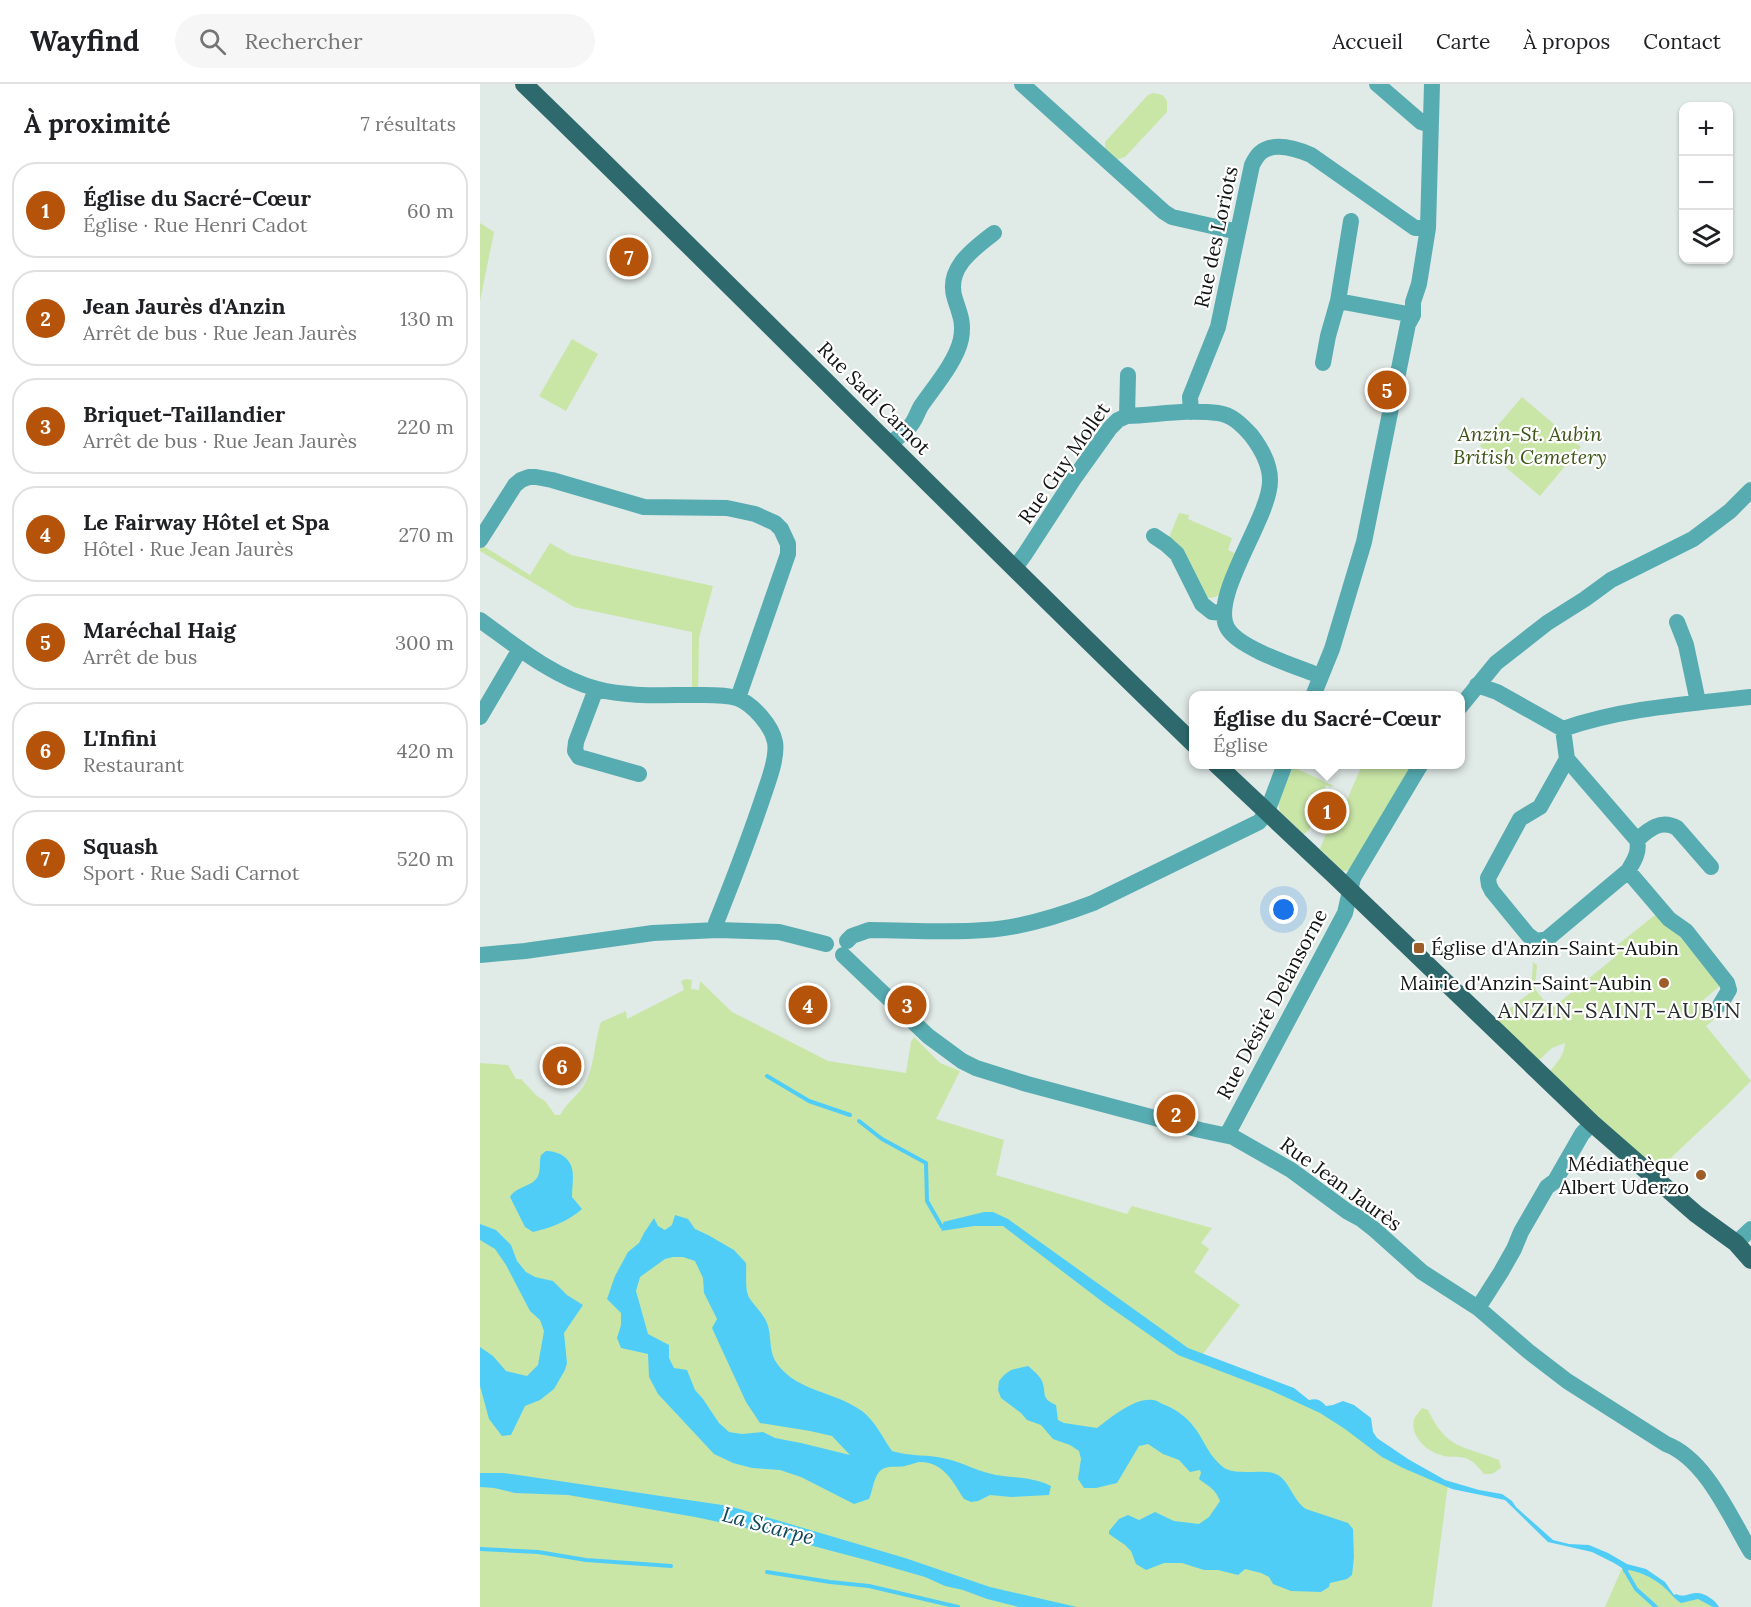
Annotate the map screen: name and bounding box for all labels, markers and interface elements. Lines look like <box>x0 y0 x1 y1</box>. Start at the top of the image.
search box <box>175 14 595 68</box>
text: Wayfind <box>30 23 139 59</box>
icon: search <box>196 25 229 58</box>
text: Rechercher <box>244 27 362 55</box>
text: Accueil <box>1332 28 1403 55</box>
text: Carte <box>1436 28 1490 55</box>
text: À propos <box>1523 28 1610 55</box>
text: Contact <box>1643 28 1721 55</box>
map controls <box>1679 102 1733 264</box>
button: + <box>1679 102 1733 156</box>
text: À proximité <box>24 107 170 140</box>
text: 7 résultats <box>361 111 456 136</box>
button: − <box>1679 156 1733 210</box>
street label: Rue des Loriots <box>1188 164 1243 310</box>
text: Église du Sacré-Cœur <box>83 184 311 212</box>
text: 1 <box>41 198 50 223</box>
text: 60 m <box>407 198 454 223</box>
button: layers <box>1679 210 1733 264</box>
text: Église · Rue Henri Cadot <box>83 212 308 237</box>
pin: 7 <box>610 234 648 279</box>
text: Jean Jaurès d'Anzin <box>83 292 285 320</box>
text: 2 <box>40 306 51 331</box>
text: 130 m <box>400 306 454 331</box>
text: Arrêt de bus · Rue Jean Jaurès <box>83 320 357 345</box>
street label: Rue Sadi Carnot <box>813 336 936 460</box>
pin: 5 <box>1368 368 1406 412</box>
street label: Rue Guy Mollet <box>1012 397 1115 528</box>
text: Briquet-Taillandier <box>83 400 285 428</box>
text: 3 <box>40 414 51 439</box>
text: 220 m <box>397 414 454 439</box>
park label: Anzin-St. Aubin British Cemetery <box>1453 421 1607 469</box>
text: Arrêt de bus · Rue Jean Jaurès <box>83 428 357 453</box>
text: Le Fairway Hôtel et Spa <box>83 508 330 536</box>
text: 4 <box>40 522 51 547</box>
text: 270 m <box>398 522 454 547</box>
text: Hôtel · Rue Jean Jaurès <box>83 536 294 561</box>
text: Maréchal Haig <box>83 616 236 644</box>
text: 5 <box>40 630 51 655</box>
text: 300 m <box>395 630 454 655</box>
text: Arrêt de bus <box>83 644 197 669</box>
popup <box>1189 691 1465 769</box>
text: Église du Sacré-Cœur <box>1213 704 1441 732</box>
text: L'Infini <box>83 724 157 752</box>
text: Église <box>1213 732 1268 757</box>
text: 6 <box>40 738 51 763</box>
text: 420 m <box>397 738 454 763</box>
text: Restaurant <box>83 752 184 777</box>
pin: 1 <box>1308 788 1346 834</box>
text: Squash <box>83 832 158 860</box>
text: 7 <box>41 846 50 871</box>
text: 520 m <box>397 846 454 871</box>
text: Sport · Rue Sadi Carnot <box>83 860 300 885</box>
your location <box>1269 895 1298 924</box>
street label: Rue Désiré Delansorne <box>1211 904 1332 1103</box>
place label: Église d'Anzin-Saint-Aubin <box>1431 935 1679 960</box>
marker: Église d'Anzin-Saint-Aubin <box>1412 941 1426 955</box>
place label: Mairie d'Anzin-Saint-Aubin <box>1400 970 1652 995</box>
marker: Mairie d'Anzin-Saint-Aubin <box>1657 976 1671 990</box>
pin: 4 <box>788 982 828 1028</box>
pin: 3 <box>888 982 926 1028</box>
district label: ANZIN-SAINT-AUBIN <box>1497 996 1742 1024</box>
pin: 6 <box>542 1044 581 1088</box>
pin: 2 <box>1156 1092 1196 1136</box>
street label: Rue Jean Jaurès <box>1276 1131 1407 1236</box>
place label: Médiathèque Albert Uderzo <box>1558 1151 1689 1199</box>
marker: Médiathèque Albert Uderzo <box>1694 1168 1708 1182</box>
water label: La Scarpe <box>719 1500 817 1551</box>

